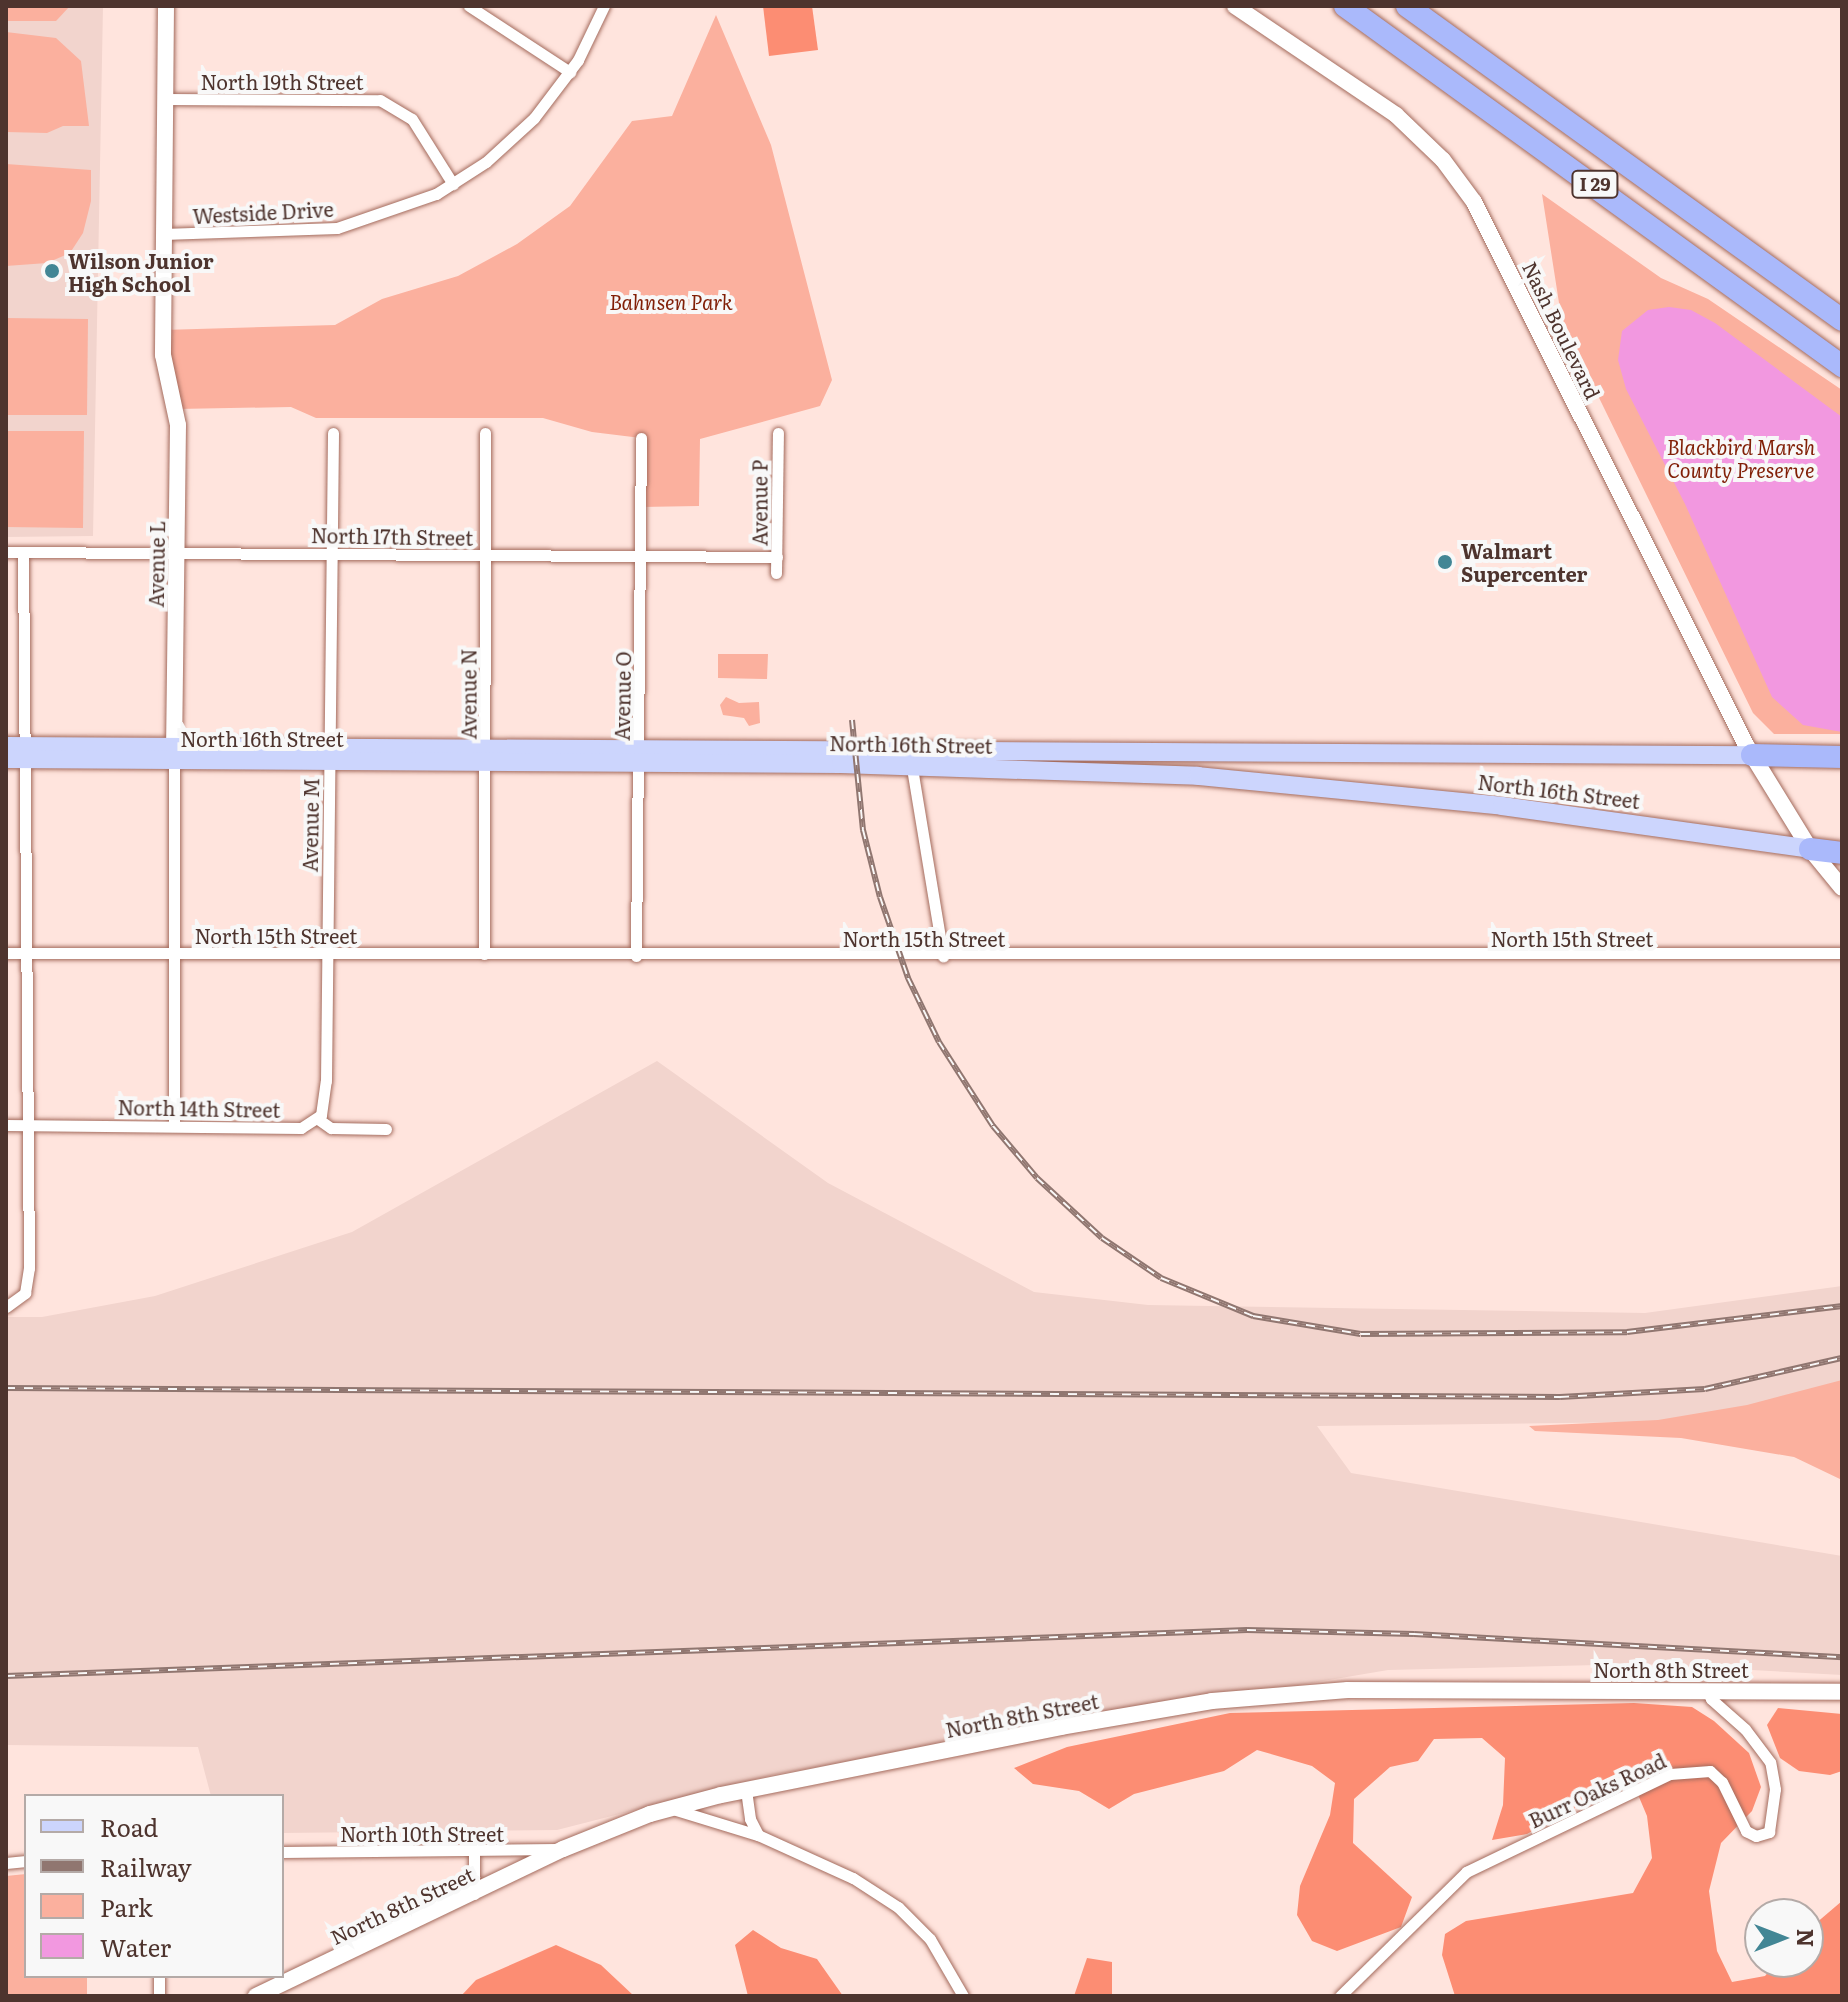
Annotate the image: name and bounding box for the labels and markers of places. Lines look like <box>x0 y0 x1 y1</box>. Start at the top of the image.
place label: Wilson Junior High School <box>68 248 214 295</box>
marker: Wilson Junior High School <box>43 262 61 280</box>
place label: Walmart Supercenter <box>1461 538 1587 585</box>
marker: Walmart Supercenter <box>1436 553 1454 571</box>

